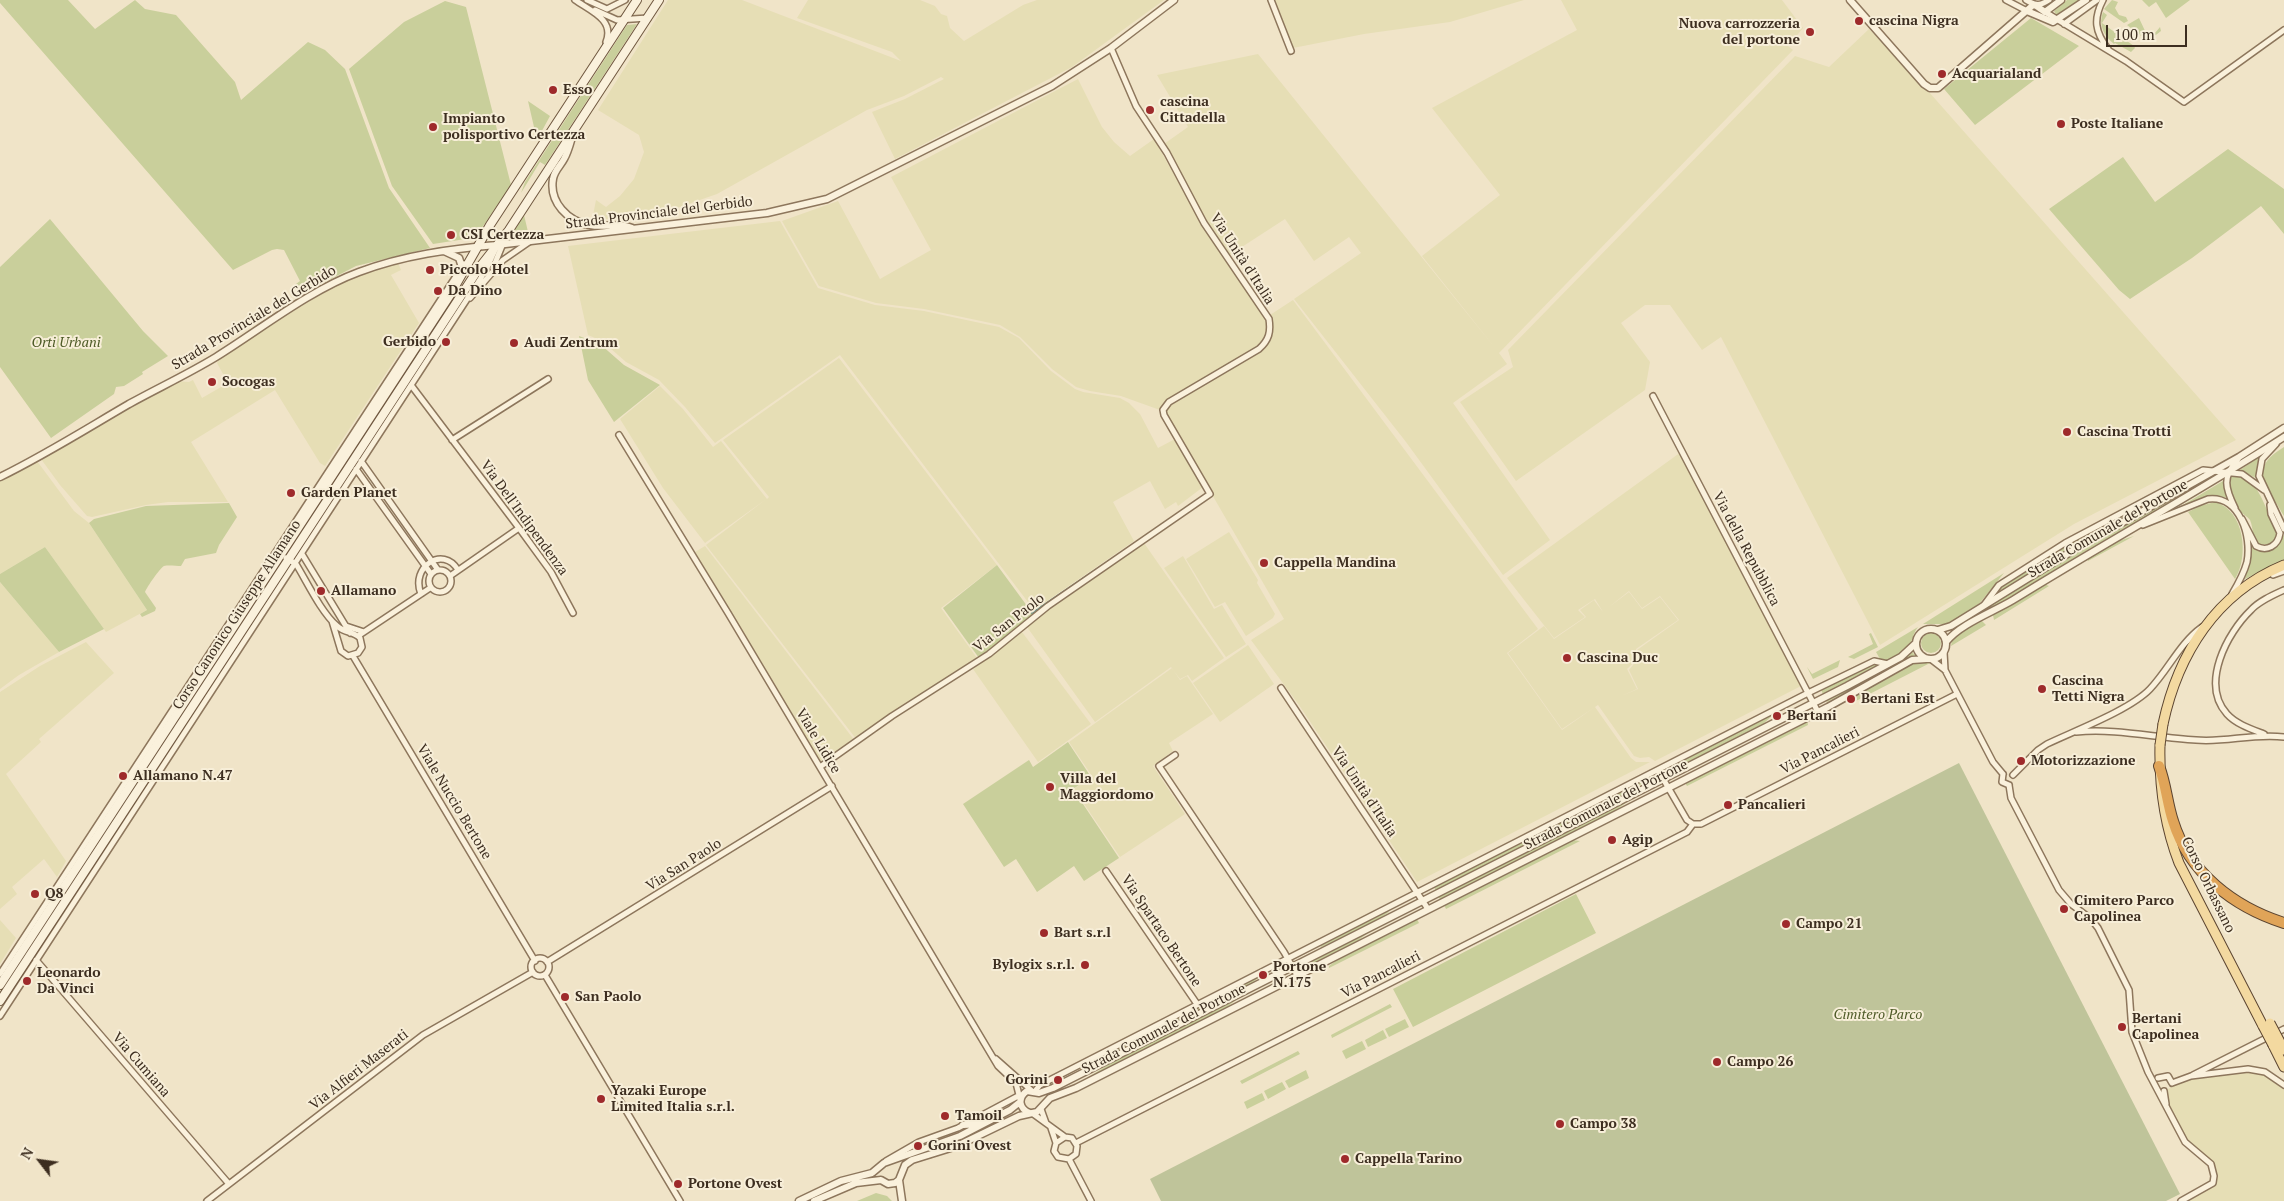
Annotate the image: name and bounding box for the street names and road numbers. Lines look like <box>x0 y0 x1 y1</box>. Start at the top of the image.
street label: Strada Provinciale del Gerbido <box>564 193 754 233</box>
street label: Via Unità d'Italia <box>1206 210 1278 308</box>
street label: Strada Provinciale del Gerbido <box>169 262 339 374</box>
street label: Via Dell'Indipendenza <box>477 457 571 579</box>
street label: Strada Comunale del Portone <box>2025 476 2191 582</box>
street label: Via della Repubblica <box>1709 489 1783 609</box>
street label: Corso Canonico Giuseppe Allamano <box>169 517 305 713</box>
street label: Via San Paolo <box>970 590 1048 656</box>
street label: Viale Lidice <box>792 706 844 776</box>
street label: Via Pancalieri <box>1778 724 1862 778</box>
street label: Viale Nuccio Bertone <box>413 741 495 863</box>
street label: Via Unità d'Italia <box>1328 744 1400 840</box>
street label: Strada Comunale del Portone <box>1521 756 1691 854</box>
street label: Corso Orbassano <box>2178 834 2238 936</box>
street label: Via San Paolo <box>643 835 725 895</box>
street label: Via Spartaco Bertone <box>1117 872 1205 990</box>
street label: Via Pancalieri <box>1339 948 1423 1002</box>
street label: Strada Comunale del Portone <box>1079 980 1249 1078</box>
street label: Via Alfieri Maserati <box>306 1026 412 1114</box>
street label: Via Cumiana <box>108 1029 174 1101</box>

